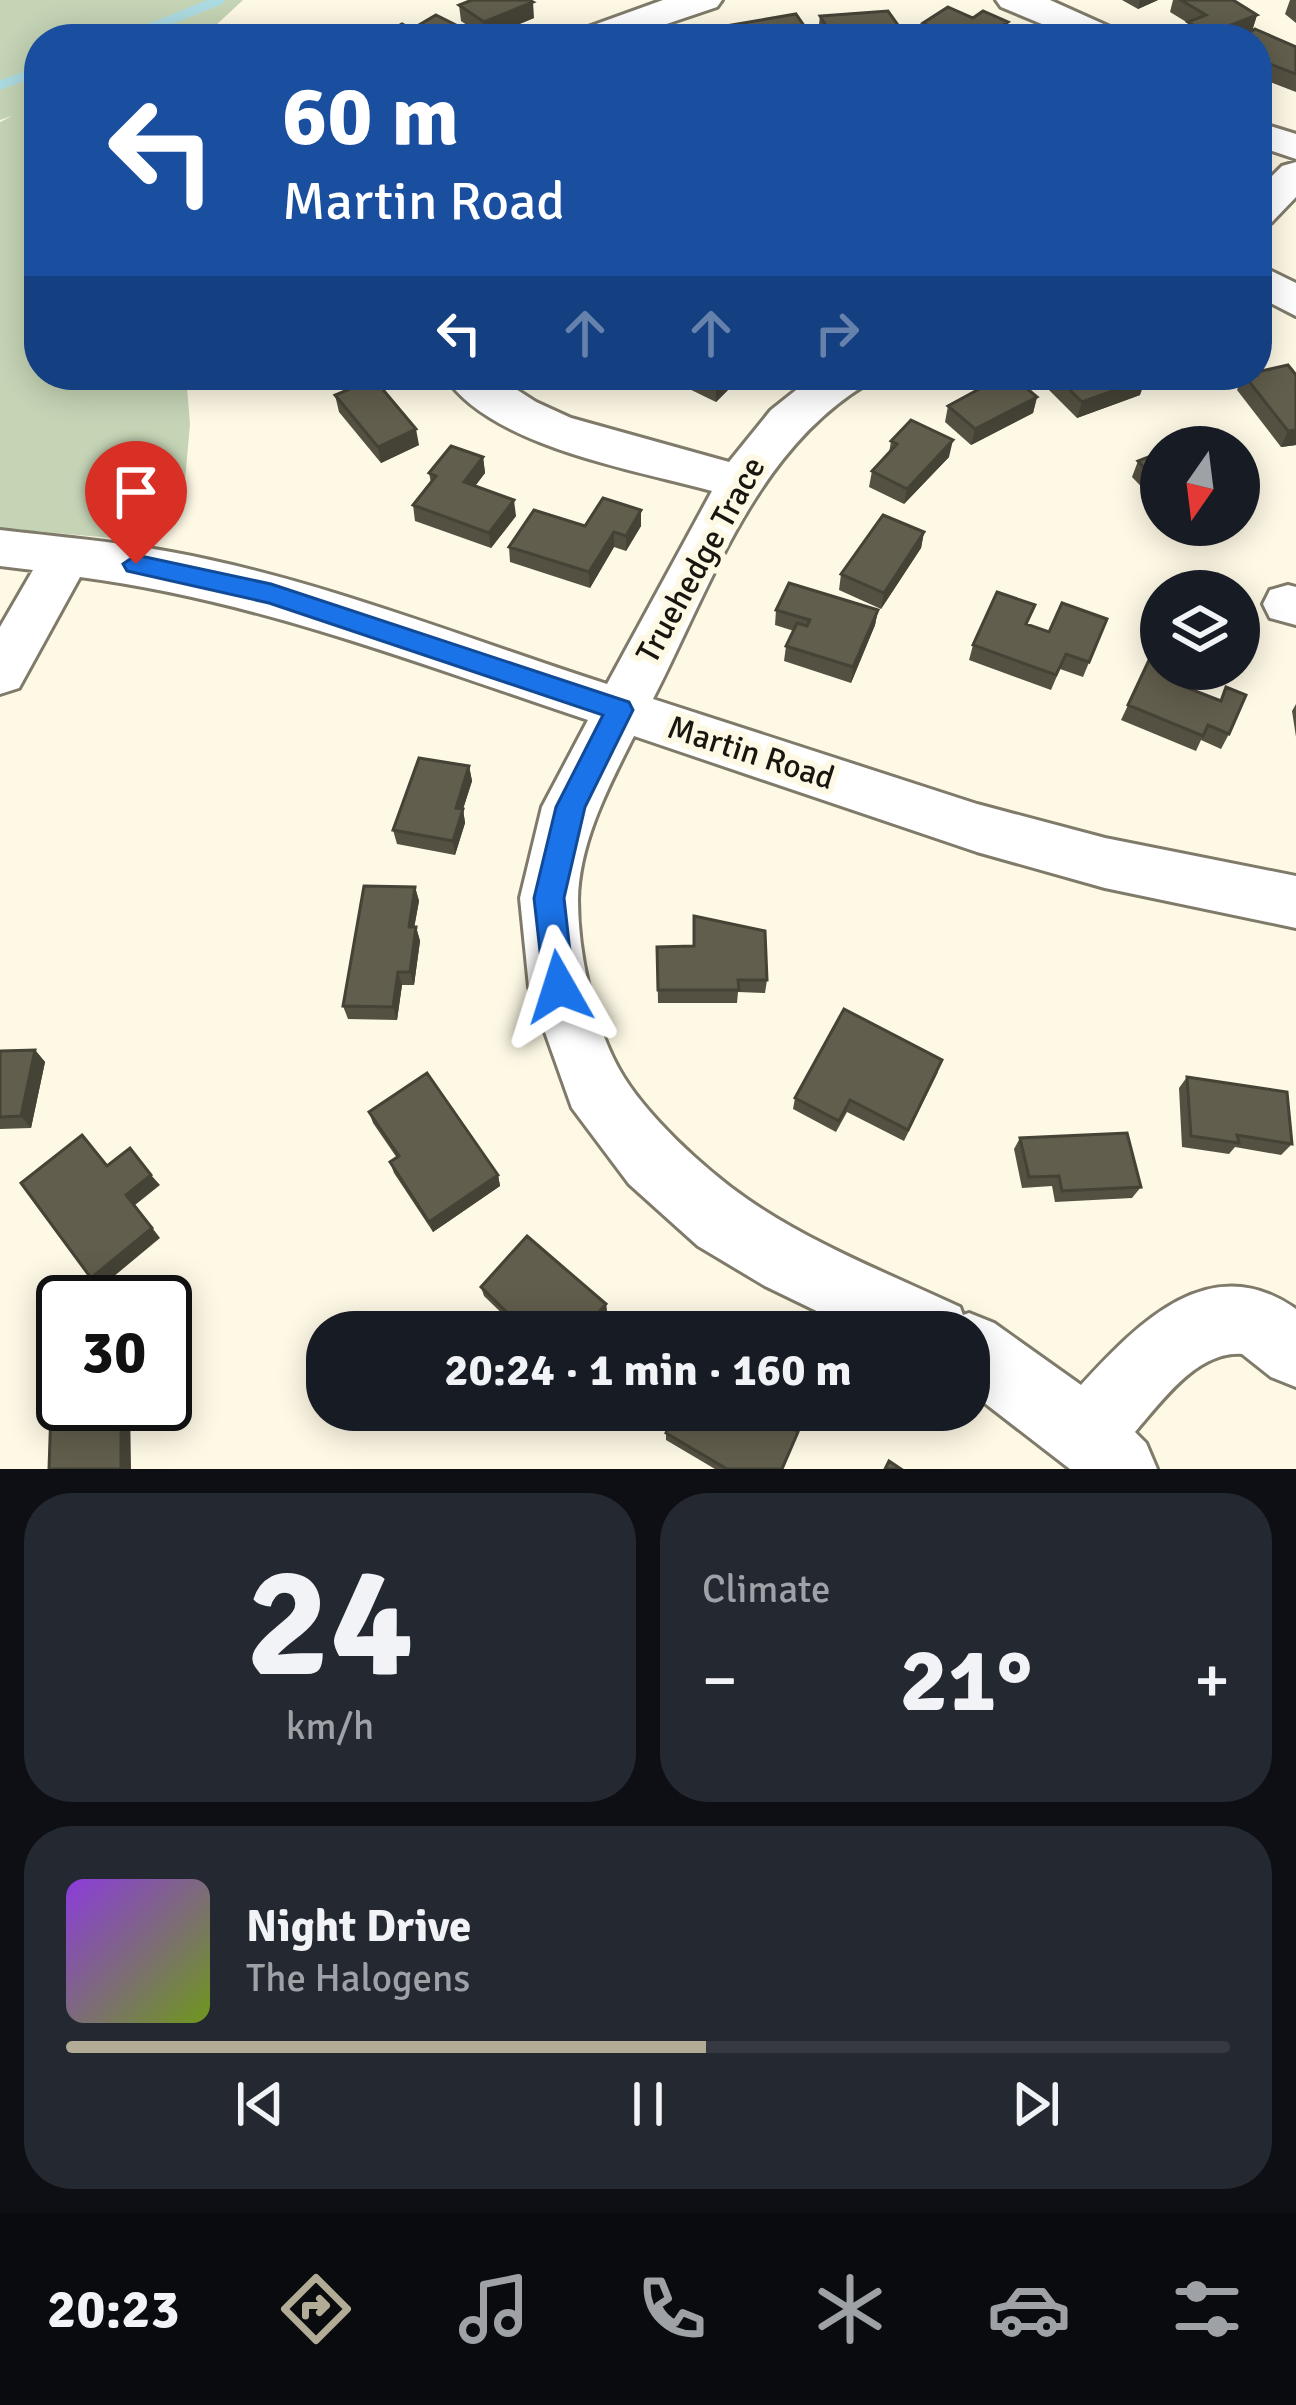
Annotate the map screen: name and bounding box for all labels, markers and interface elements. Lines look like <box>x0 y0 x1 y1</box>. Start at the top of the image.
text: 60 m <box>282 65 459 169</box>
icon: left <box>84 72 240 228</box>
text: Martin Road <box>282 168 565 235</box>
icon: left <box>426 300 492 366</box>
icon: ahead <box>552 300 618 366</box>
icon: ahead <box>678 300 744 366</box>
icon: right <box>804 300 870 366</box>
north arrow <box>1140 426 1260 546</box>
map controls <box>1140 426 1260 690</box>
pin <box>85 441 187 564</box>
street label: Truehedge Trace <box>627 450 775 670</box>
icon: arrive <box>103 459 169 525</box>
button: layers <box>1140 570 1260 690</box>
street label: Martin Road <box>662 707 840 799</box>
position arrow <box>496 924 622 1050</box>
speed limit sign: 30 <box>36 1275 192 1431</box>
text: 20:24 · 1 min · 160 m <box>444 1343 852 1398</box>
text: 24 <box>246 1527 414 1720</box>
text: Climate <box>702 1565 831 1613</box>
text: 21° <box>899 1625 1033 1736</box>
text: − <box>702 1640 738 1721</box>
text: + <box>1194 1640 1230 1721</box>
text: km/h <box>286 1702 374 1750</box>
text: Night Drive <box>246 1899 471 1954</box>
text: The Halogens <box>246 1954 470 2002</box>
icon: previous <box>227 2071 293 2137</box>
icon: pause <box>615 2071 681 2137</box>
icon: next <box>1003 2071 1069 2137</box>
icon: directions <box>274 2267 358 2351</box>
icon: music <box>452 2267 536 2351</box>
icon: phone <box>630 2267 714 2351</box>
icon: climate <box>808 2267 892 2351</box>
icon: car <box>987 2267 1071 2351</box>
icon: filters <box>1165 2267 1249 2351</box>
text: 20:23 <box>47 2276 180 2343</box>

